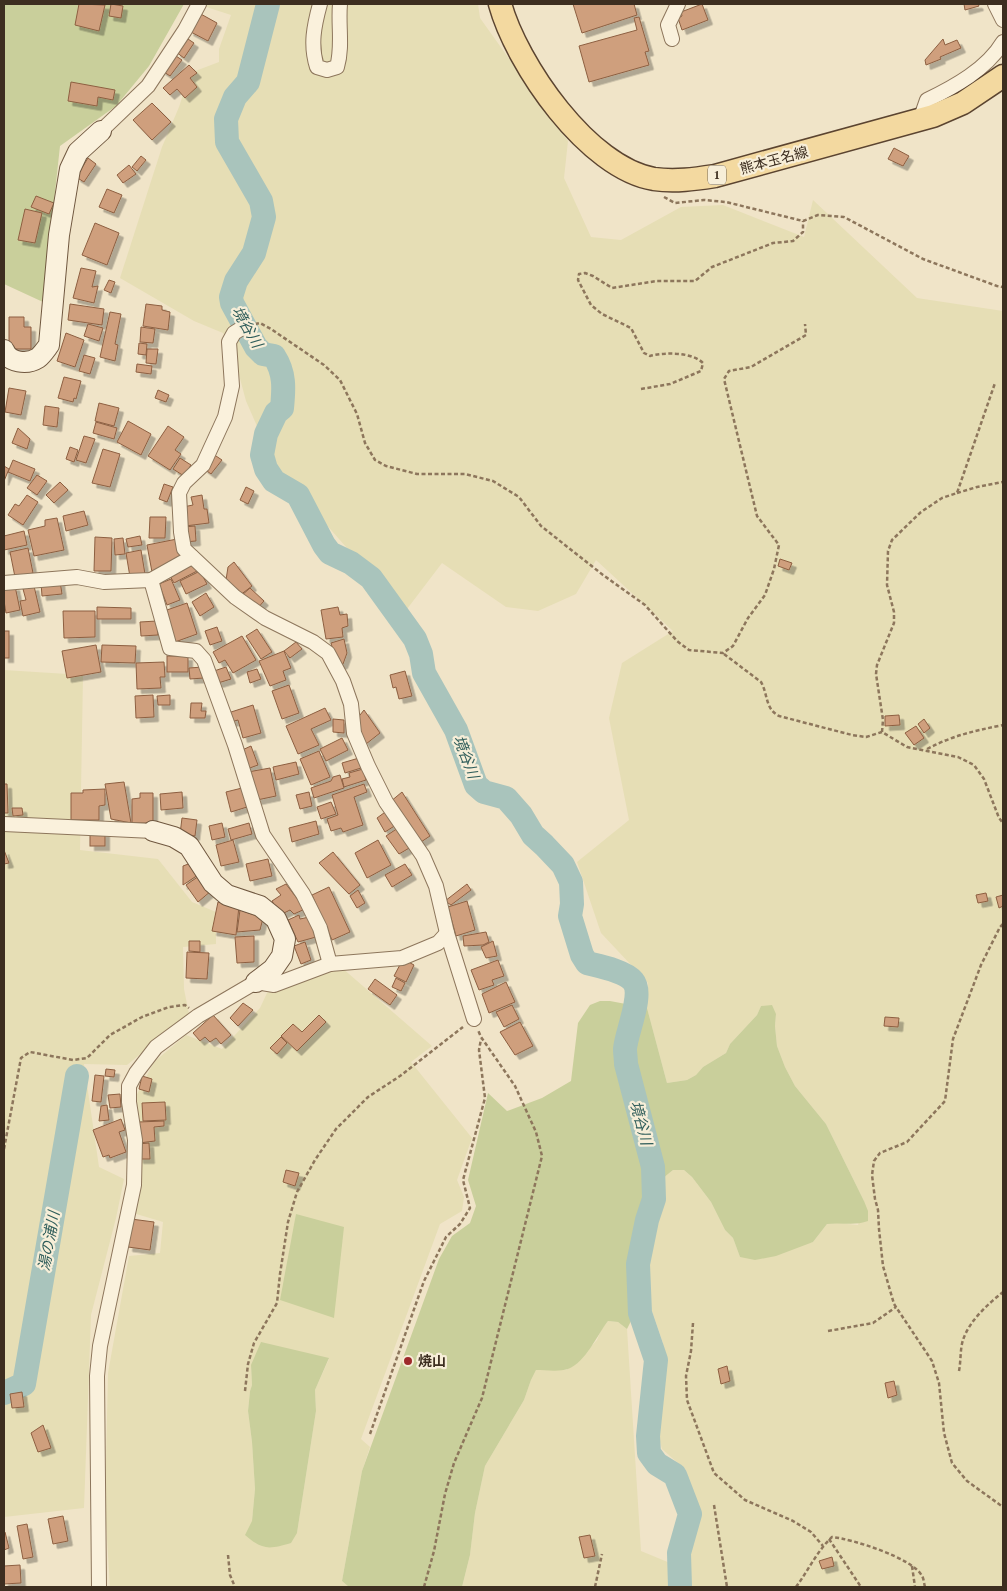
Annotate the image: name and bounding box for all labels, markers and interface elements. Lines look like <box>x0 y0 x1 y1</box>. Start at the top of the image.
street label: 熊本玉名線 <box>738 141 810 178</box>
road number: 1 <box>708 166 726 184</box>
water label: 境谷川 <box>228 302 269 353</box>
water label: 境谷川 <box>450 732 485 783</box>
water label: 境谷川 <box>626 1098 658 1149</box>
water label: 湯の浦川 <box>33 1208 63 1272</box>
place label: 焼山 <box>418 1351 446 1370</box>
marker: 焼山 <box>402 1355 414 1367</box>

